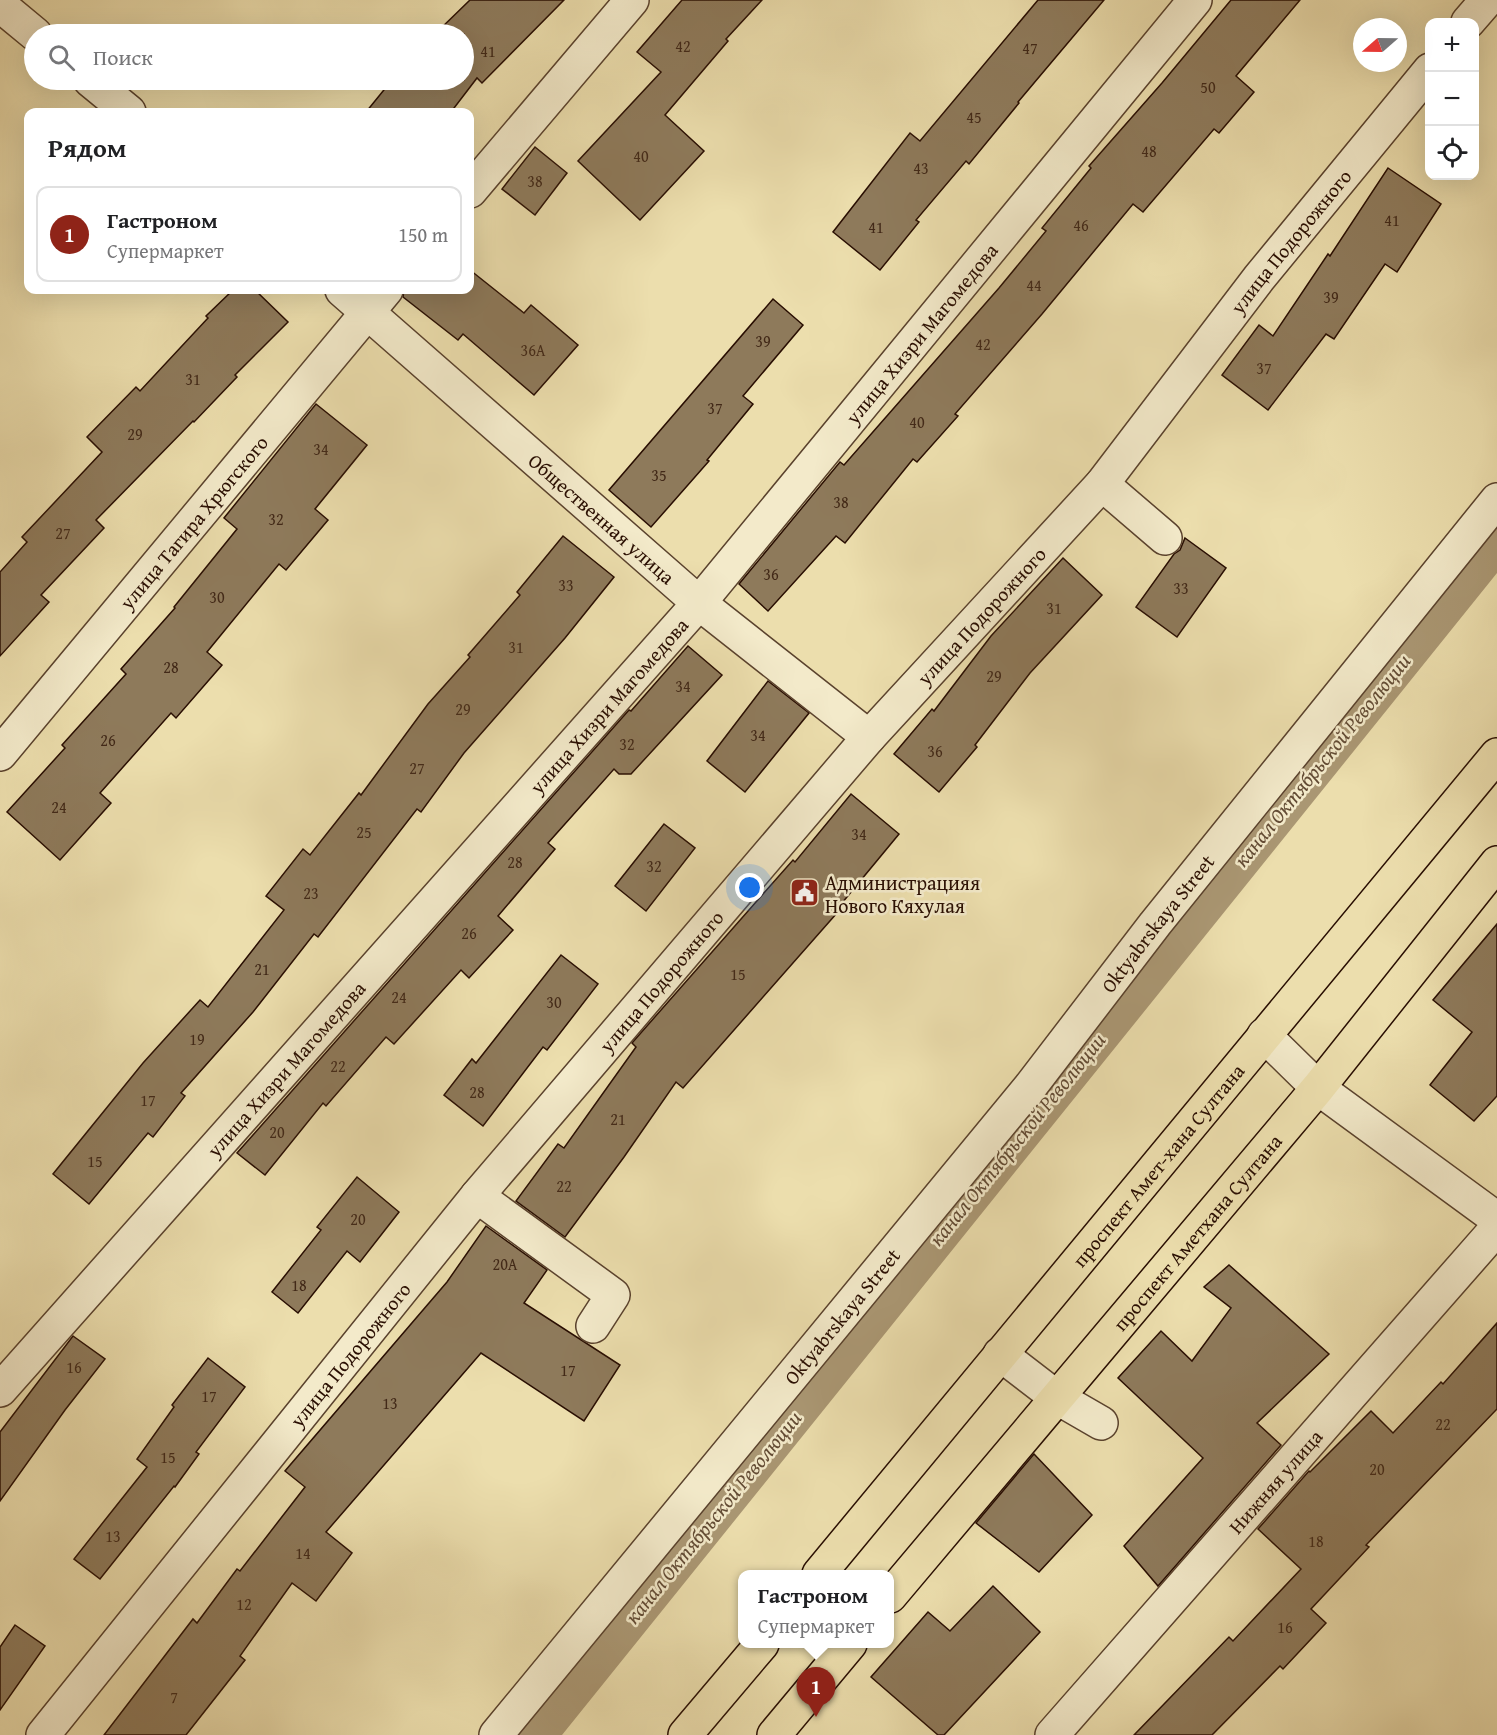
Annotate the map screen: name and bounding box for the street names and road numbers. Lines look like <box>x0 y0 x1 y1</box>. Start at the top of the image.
street label: улица Подорожного <box>1222 162 1358 320</box>
street label: улица Хизри Магомедова <box>837 236 1004 431</box>
street label: улица Тагира Хрюгского <box>111 429 274 616</box>
street label: Общественная улица <box>523 446 682 591</box>
street label: улица Подорожного <box>909 540 1052 692</box>
street label: улица Хизри Магомедова <box>522 610 695 800</box>
street label: Oktyabrskaya Street <box>1093 848 1220 998</box>
street label: улица Подорожного <box>591 903 730 1059</box>
street label: улица Хизри Магомедова <box>199 974 372 1164</box>
street label: проспект Амет-хана Султана <box>1065 1057 1251 1273</box>
street label: проспект Аметхана Султана <box>1105 1127 1288 1337</box>
street label: Oktyabrskaya Street <box>776 1242 906 1390</box>
street label: улица Подорожного <box>282 1275 417 1434</box>
street label: Нижняя улица <box>1221 1422 1329 1539</box>

